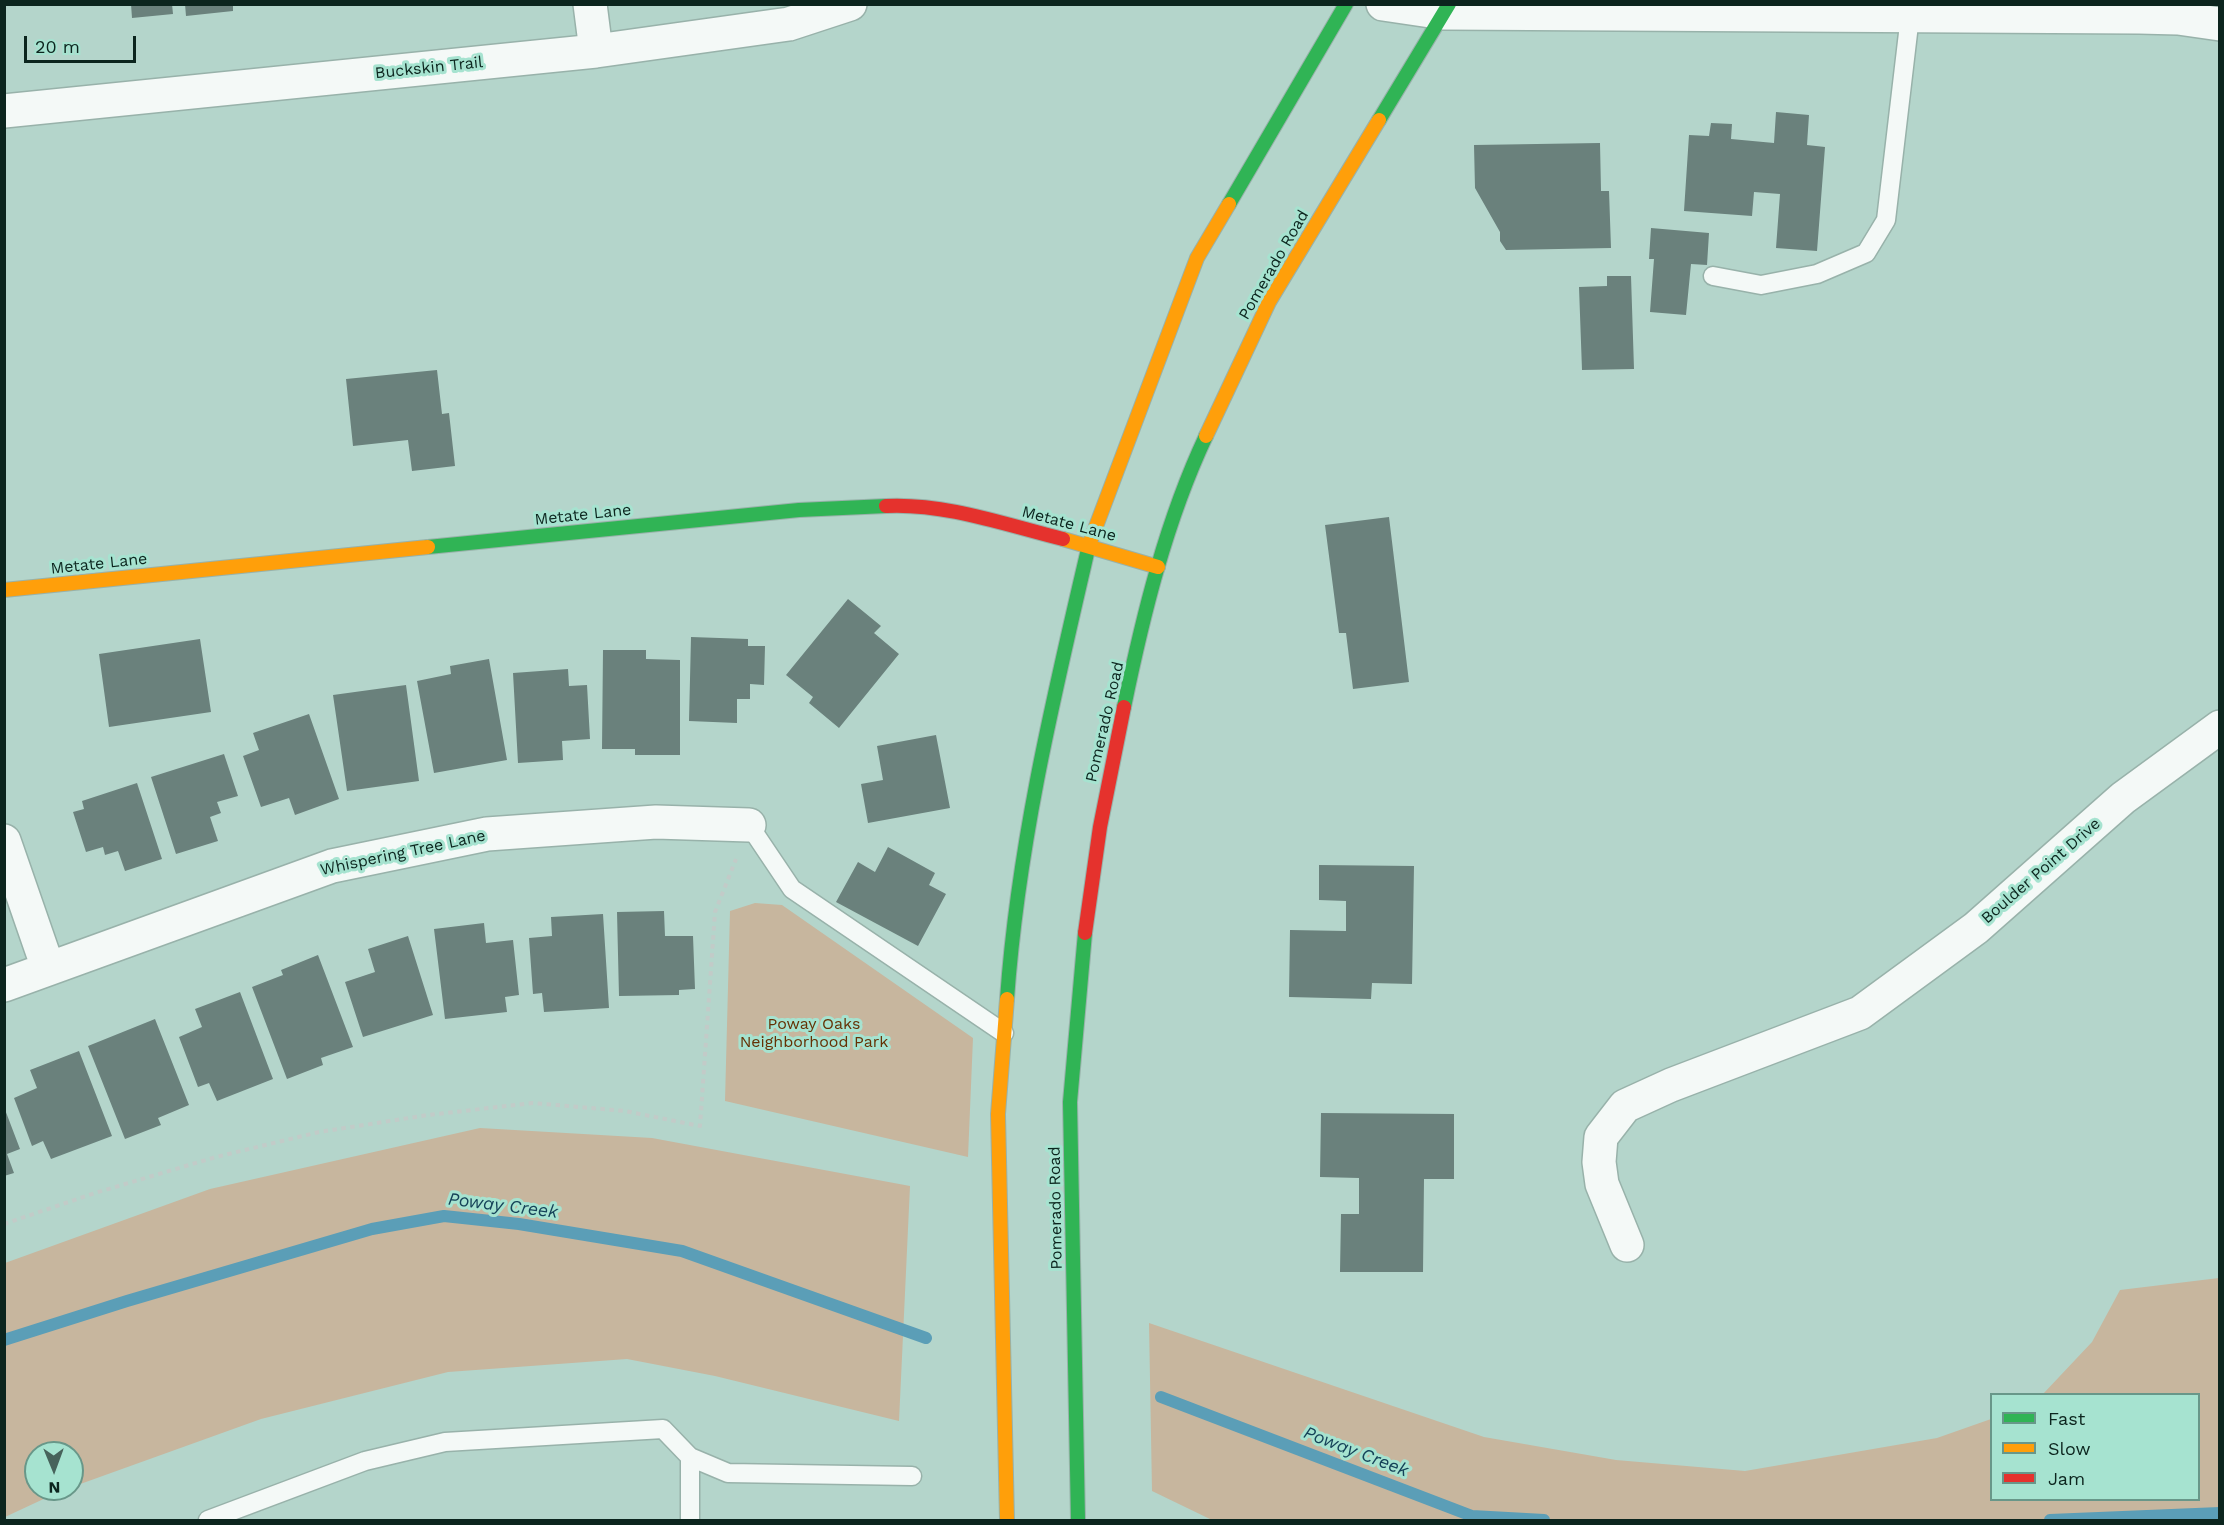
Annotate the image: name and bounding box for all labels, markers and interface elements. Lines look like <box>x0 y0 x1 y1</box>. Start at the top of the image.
scale bar <box>27 24 140 62</box>
text: 20 m <box>35 36 80 57</box>
street label: Buckskin Trail <box>374 53 484 83</box>
street label: Pomerado Road <box>1235 207 1313 323</box>
street label: Metate Lane <box>534 500 632 530</box>
street label: Metate Lane <box>1020 502 1118 546</box>
street label: Metate Lane <box>50 549 148 579</box>
street label: Pomerado Road <box>1082 660 1128 784</box>
street label: Boulder Point Drive <box>1978 814 2104 928</box>
street label: Whispering Tree Lane <box>319 826 487 880</box>
park label: Poway Oaks Neighborhood Park <box>740 1014 888 1052</box>
street label: Pomerado Road <box>1045 1146 1067 1270</box>
water label: Poway Creek <box>447 1189 559 1223</box>
legend <box>1990 1393 2200 1501</box>
text: Fast <box>2048 1408 2085 1429</box>
water label: Poway Creek <box>1301 1422 1411 1482</box>
text: Slow <box>2048 1438 2091 1459</box>
north arrow <box>24 1441 84 1501</box>
text: Jam <box>2048 1468 2085 1489</box>
text: N <box>48 1478 60 1497</box>

